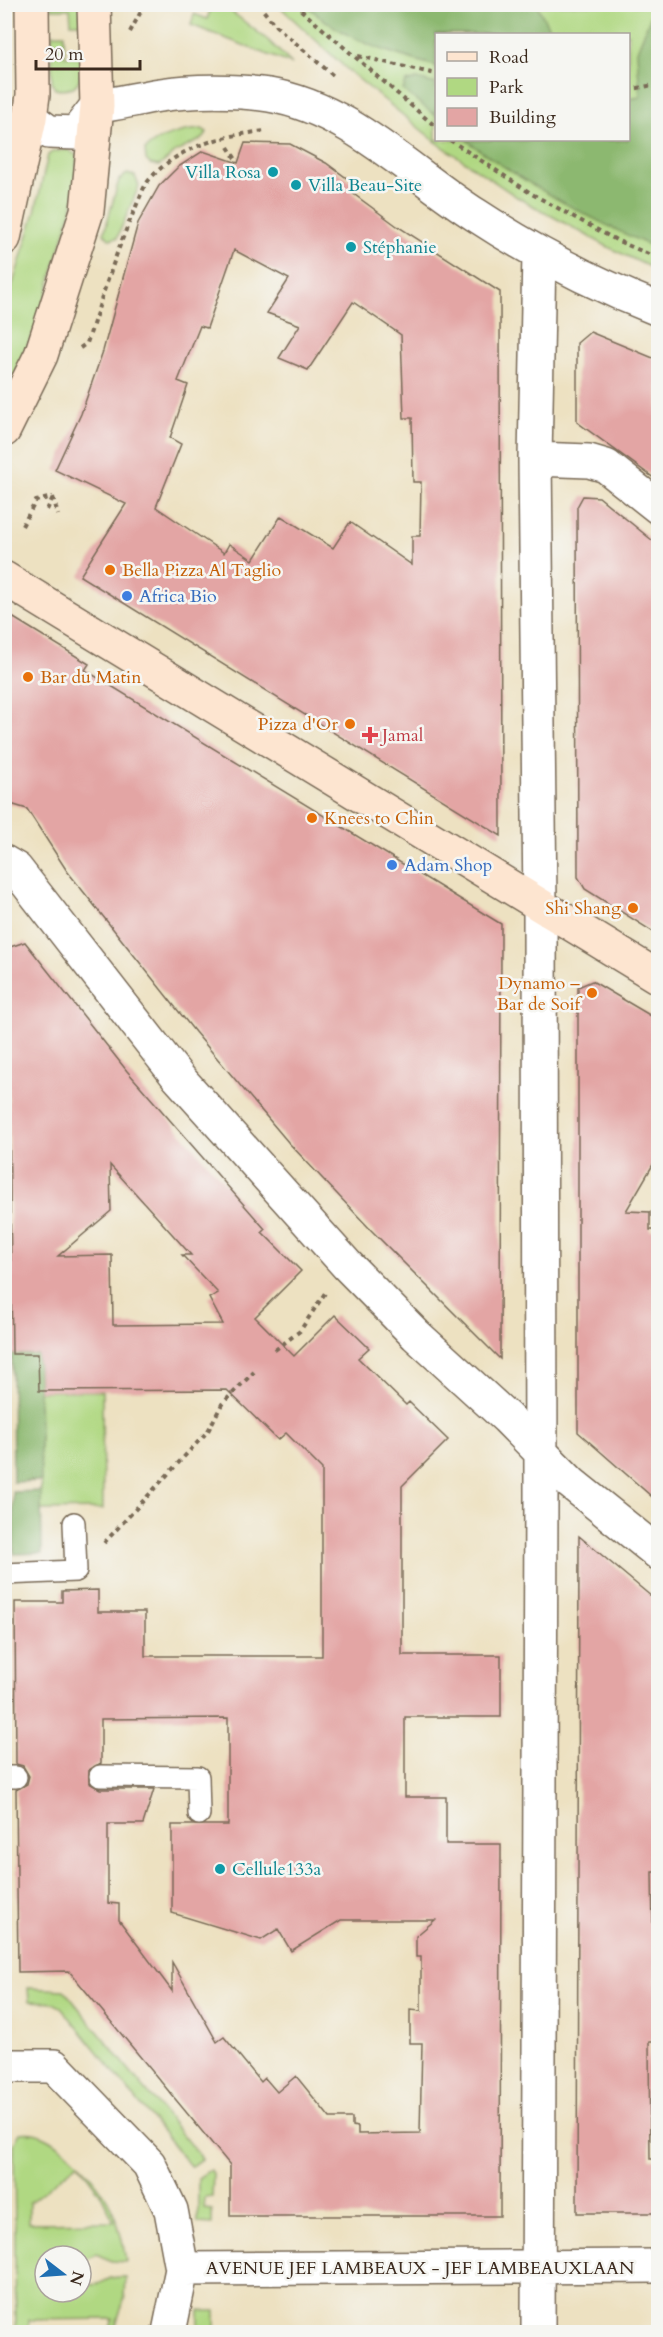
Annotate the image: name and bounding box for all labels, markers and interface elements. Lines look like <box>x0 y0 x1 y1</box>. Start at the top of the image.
scale bar <box>36 33 140 71</box>
legend <box>435 33 630 141</box>
text: 20 m <box>45 42 84 67</box>
text: Road <box>489 45 529 70</box>
text: Park <box>489 75 524 100</box>
text: Building <box>489 105 557 130</box>
place label: Villa Rosa <box>185 160 261 185</box>
marker: Villa Rosa <box>266 165 280 179</box>
place label: Villa Beau-Site <box>308 173 422 198</box>
marker: Villa Beau-Site <box>289 178 303 192</box>
place label: Stéphanie <box>363 235 437 260</box>
marker: Stéphanie <box>344 240 358 254</box>
place label: Bella Pizza Al Taglio <box>122 558 282 583</box>
marker: Bella Pizza Al Taglio <box>103 563 117 577</box>
place label: Africa Bio <box>139 584 217 609</box>
marker: Africa Bio <box>120 589 134 603</box>
place label: Bar du Matin <box>40 665 142 690</box>
marker: Bar du Matin <box>21 670 35 684</box>
place label: Pizza d'Or <box>258 712 338 737</box>
marker: Pizza d'Or <box>343 717 357 731</box>
place label: Jamal <box>379 723 424 748</box>
marker: Jamal <box>363 728 377 742</box>
place label: Knees to Chin <box>324 806 435 831</box>
marker: Knees to Chin <box>305 811 319 825</box>
place label: Adam Shop <box>404 853 492 878</box>
marker: Adam Shop <box>385 858 399 872</box>
place label: Shi Shang <box>545 896 622 921</box>
marker: Shi Shang <box>626 901 640 915</box>
place label: Dynamo – Bar de Soif <box>497 971 584 1017</box>
marker: Dynamo – Bar de Soif <box>585 986 599 1000</box>
place label: Cellule133a <box>232 1857 321 1882</box>
marker: Cellule133a <box>213 1862 227 1876</box>
north arrow <box>33 2244 93 2304</box>
street label: AVENUE JEF LAMBEAUX - JEF LAMBEAUXLAAN <box>206 2256 635 2281</box>
text: N <box>64 2268 89 2288</box>

